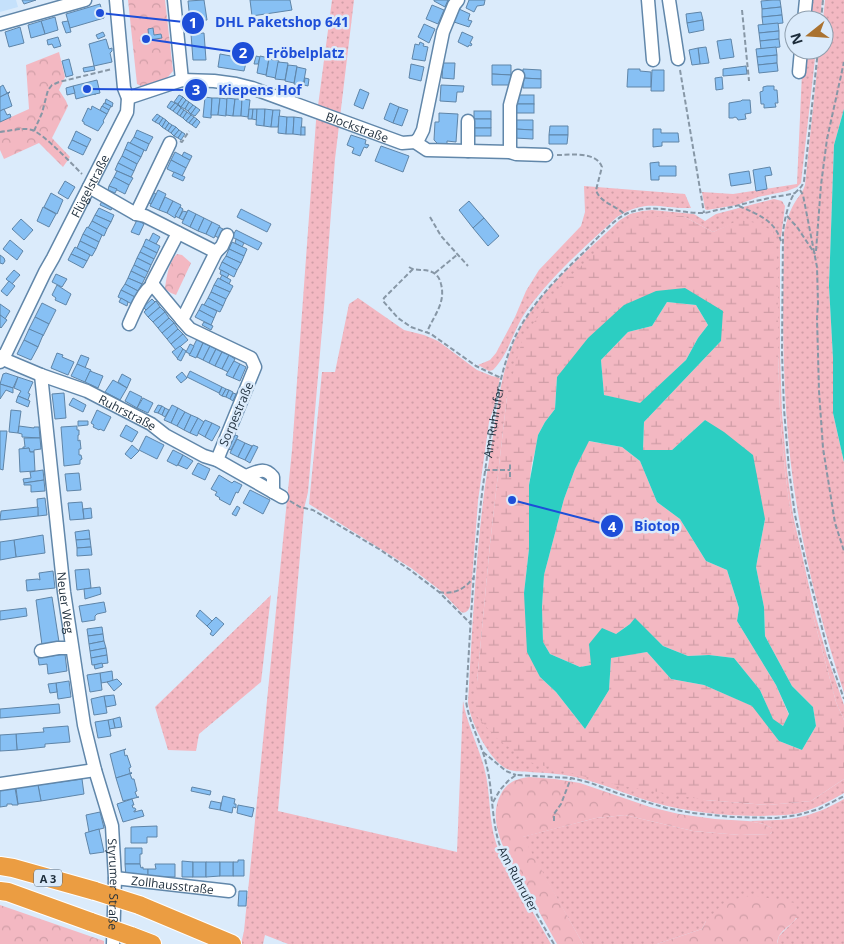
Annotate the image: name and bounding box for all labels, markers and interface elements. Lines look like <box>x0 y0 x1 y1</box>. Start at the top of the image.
callout: DHL Paketshop 641 <box>180 8 359 37</box>
north arrow <box>784 10 834 60</box>
text: 1 <box>189 12 197 32</box>
text: DHL Paketshop 641 <box>215 12 349 31</box>
text: N <box>785 31 807 47</box>
callout: Fröbelplatz <box>230 38 354 67</box>
text: 2 <box>239 42 248 62</box>
text: Fröbelplatz <box>266 43 344 62</box>
callout: Kiepens Hof <box>183 76 312 105</box>
text: 3 <box>192 79 200 99</box>
text: Kiepens Hof <box>218 80 303 99</box>
street label: Blockstraße <box>324 107 392 146</box>
street label: Flügelstraße <box>67 151 113 220</box>
street label: Sorpestraße <box>215 379 257 449</box>
street label: Am Ruhrufer <box>479 385 508 459</box>
street label: Ruhrstraße <box>96 390 161 434</box>
callout: Biotop <box>599 512 690 541</box>
text: 4 <box>608 516 617 536</box>
text: Biotop <box>634 516 680 535</box>
street label: Neuer Weg <box>53 571 79 635</box>
street label: Styrumer Straße <box>104 838 124 931</box>
street label: Am Ruhrufer <box>494 843 542 915</box>
road number: A 3 <box>34 870 62 886</box>
street label: Zollhausstraße <box>130 871 215 898</box>

